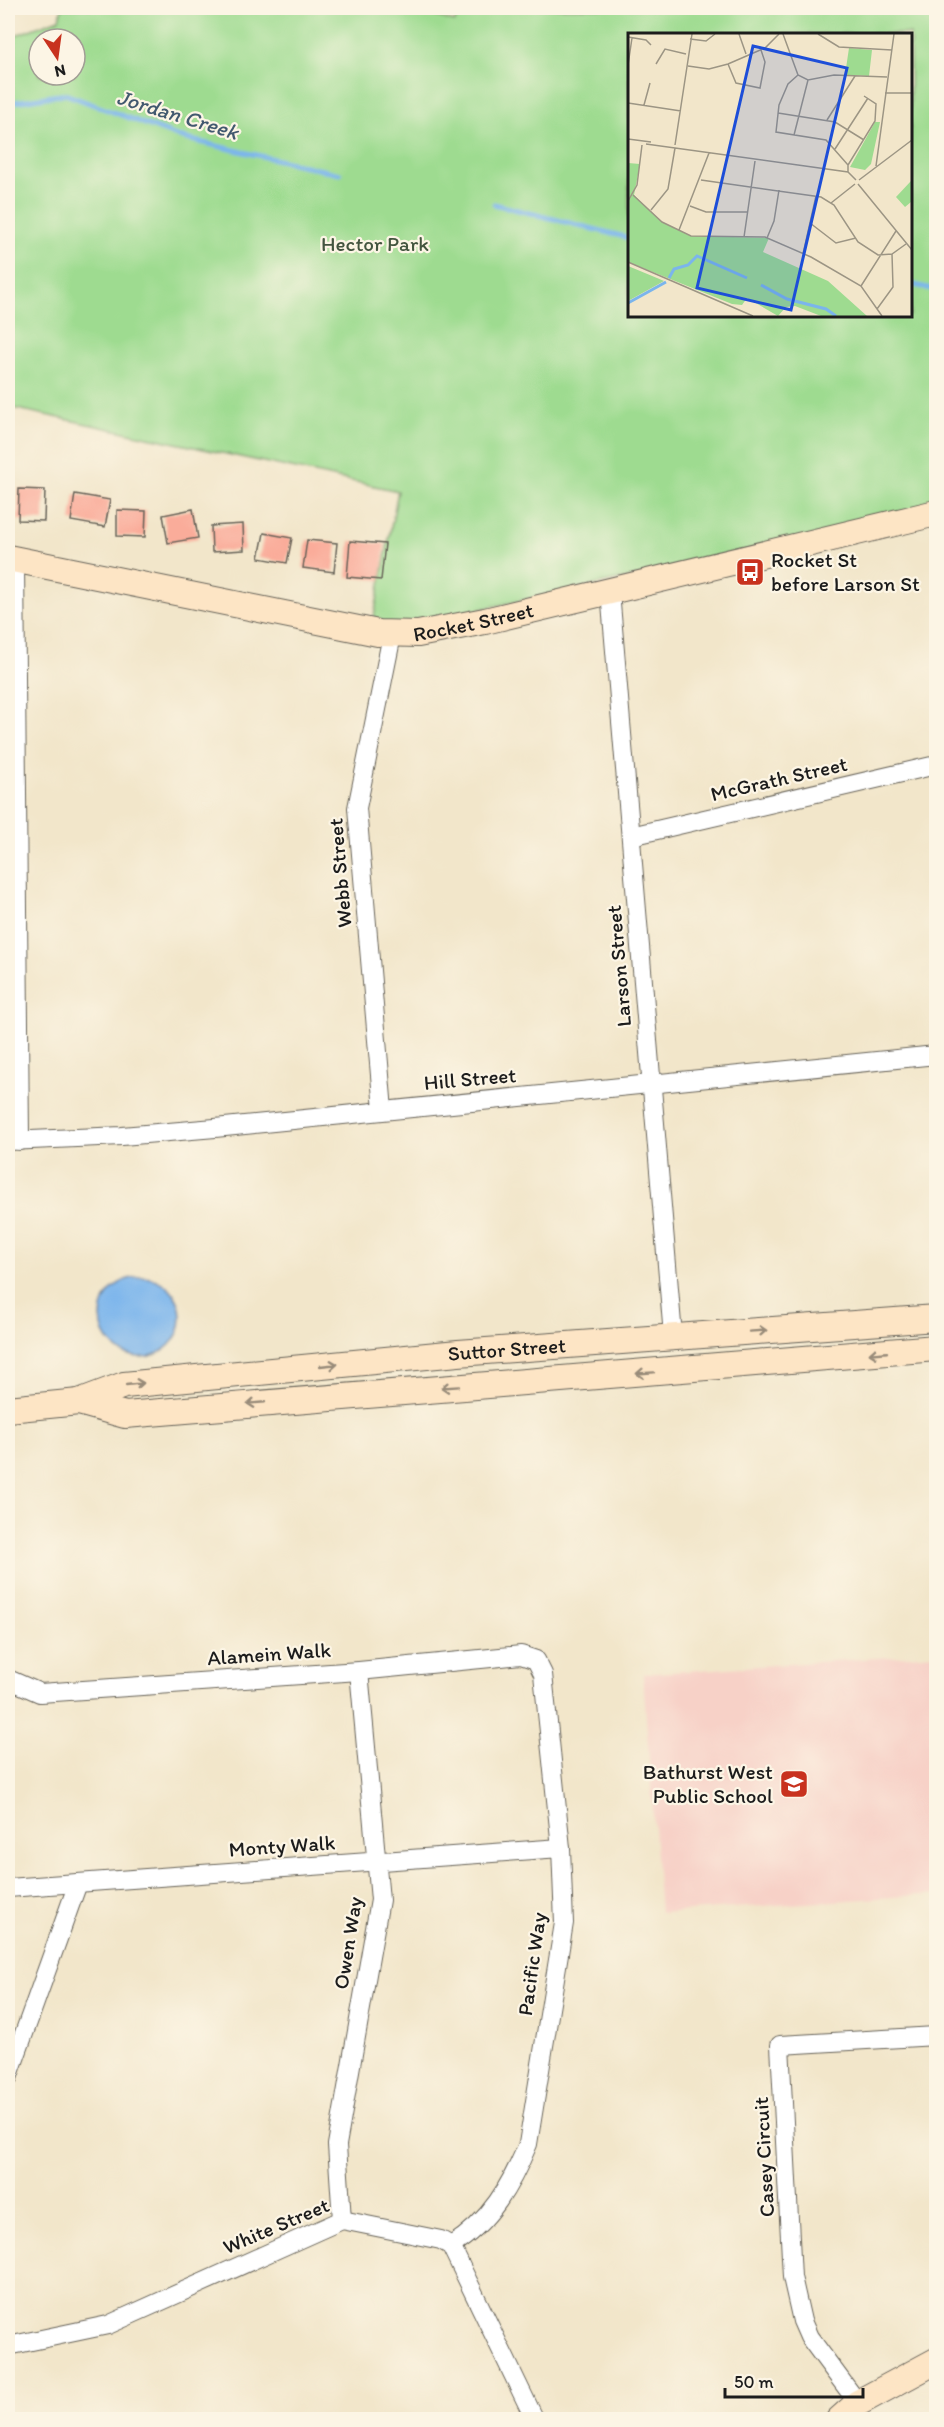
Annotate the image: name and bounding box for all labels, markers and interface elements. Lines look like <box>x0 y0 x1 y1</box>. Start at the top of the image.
north arrow <box>27 27 87 87</box>
inset map <box>628 33 911 316</box>
text: N <box>53 61 68 82</box>
water label: Jordan Creek <box>114 83 243 146</box>
park label: Hector Park <box>321 231 429 256</box>
place label: Rocket St before Larson St <box>771 547 920 596</box>
bus stop icon: Rocket St before Larson St <box>734 556 766 588</box>
street label: Rocket Street <box>411 597 536 647</box>
street label: McGrath Street <box>708 751 850 806</box>
street label: Webb Street <box>322 817 357 929</box>
street label: Larson Street <box>601 904 636 1028</box>
street label: Hill Street <box>423 1062 517 1095</box>
one-way arrow <box>748 1325 768 1336</box>
street label: Suttor Street <box>447 1332 567 1366</box>
one-way arrow <box>869 1348 889 1359</box>
one-way arrow <box>318 1359 338 1370</box>
one-way arrow <box>635 1367 655 1378</box>
one-way arrow <box>124 1378 144 1389</box>
one-way arrow <box>441 1382 461 1393</box>
one-way arrow <box>246 1398 266 1409</box>
street label: Alamein Walk <box>206 1637 332 1670</box>
place label: Bathurst West Public School <box>643 1759 773 1808</box>
school or university icon: Bathurst West Public School <box>778 1768 810 1800</box>
street label: Monty Walk <box>228 1829 336 1862</box>
street label: Owen Way <box>328 1895 367 1991</box>
street label: Pacific Way <box>512 1911 551 2017</box>
street label: Casey Circuit <box>748 2096 779 2218</box>
street label: White Street <box>219 2192 333 2259</box>
scale bar <box>725 2361 863 2399</box>
text: 50 m <box>734 2371 774 2393</box>

